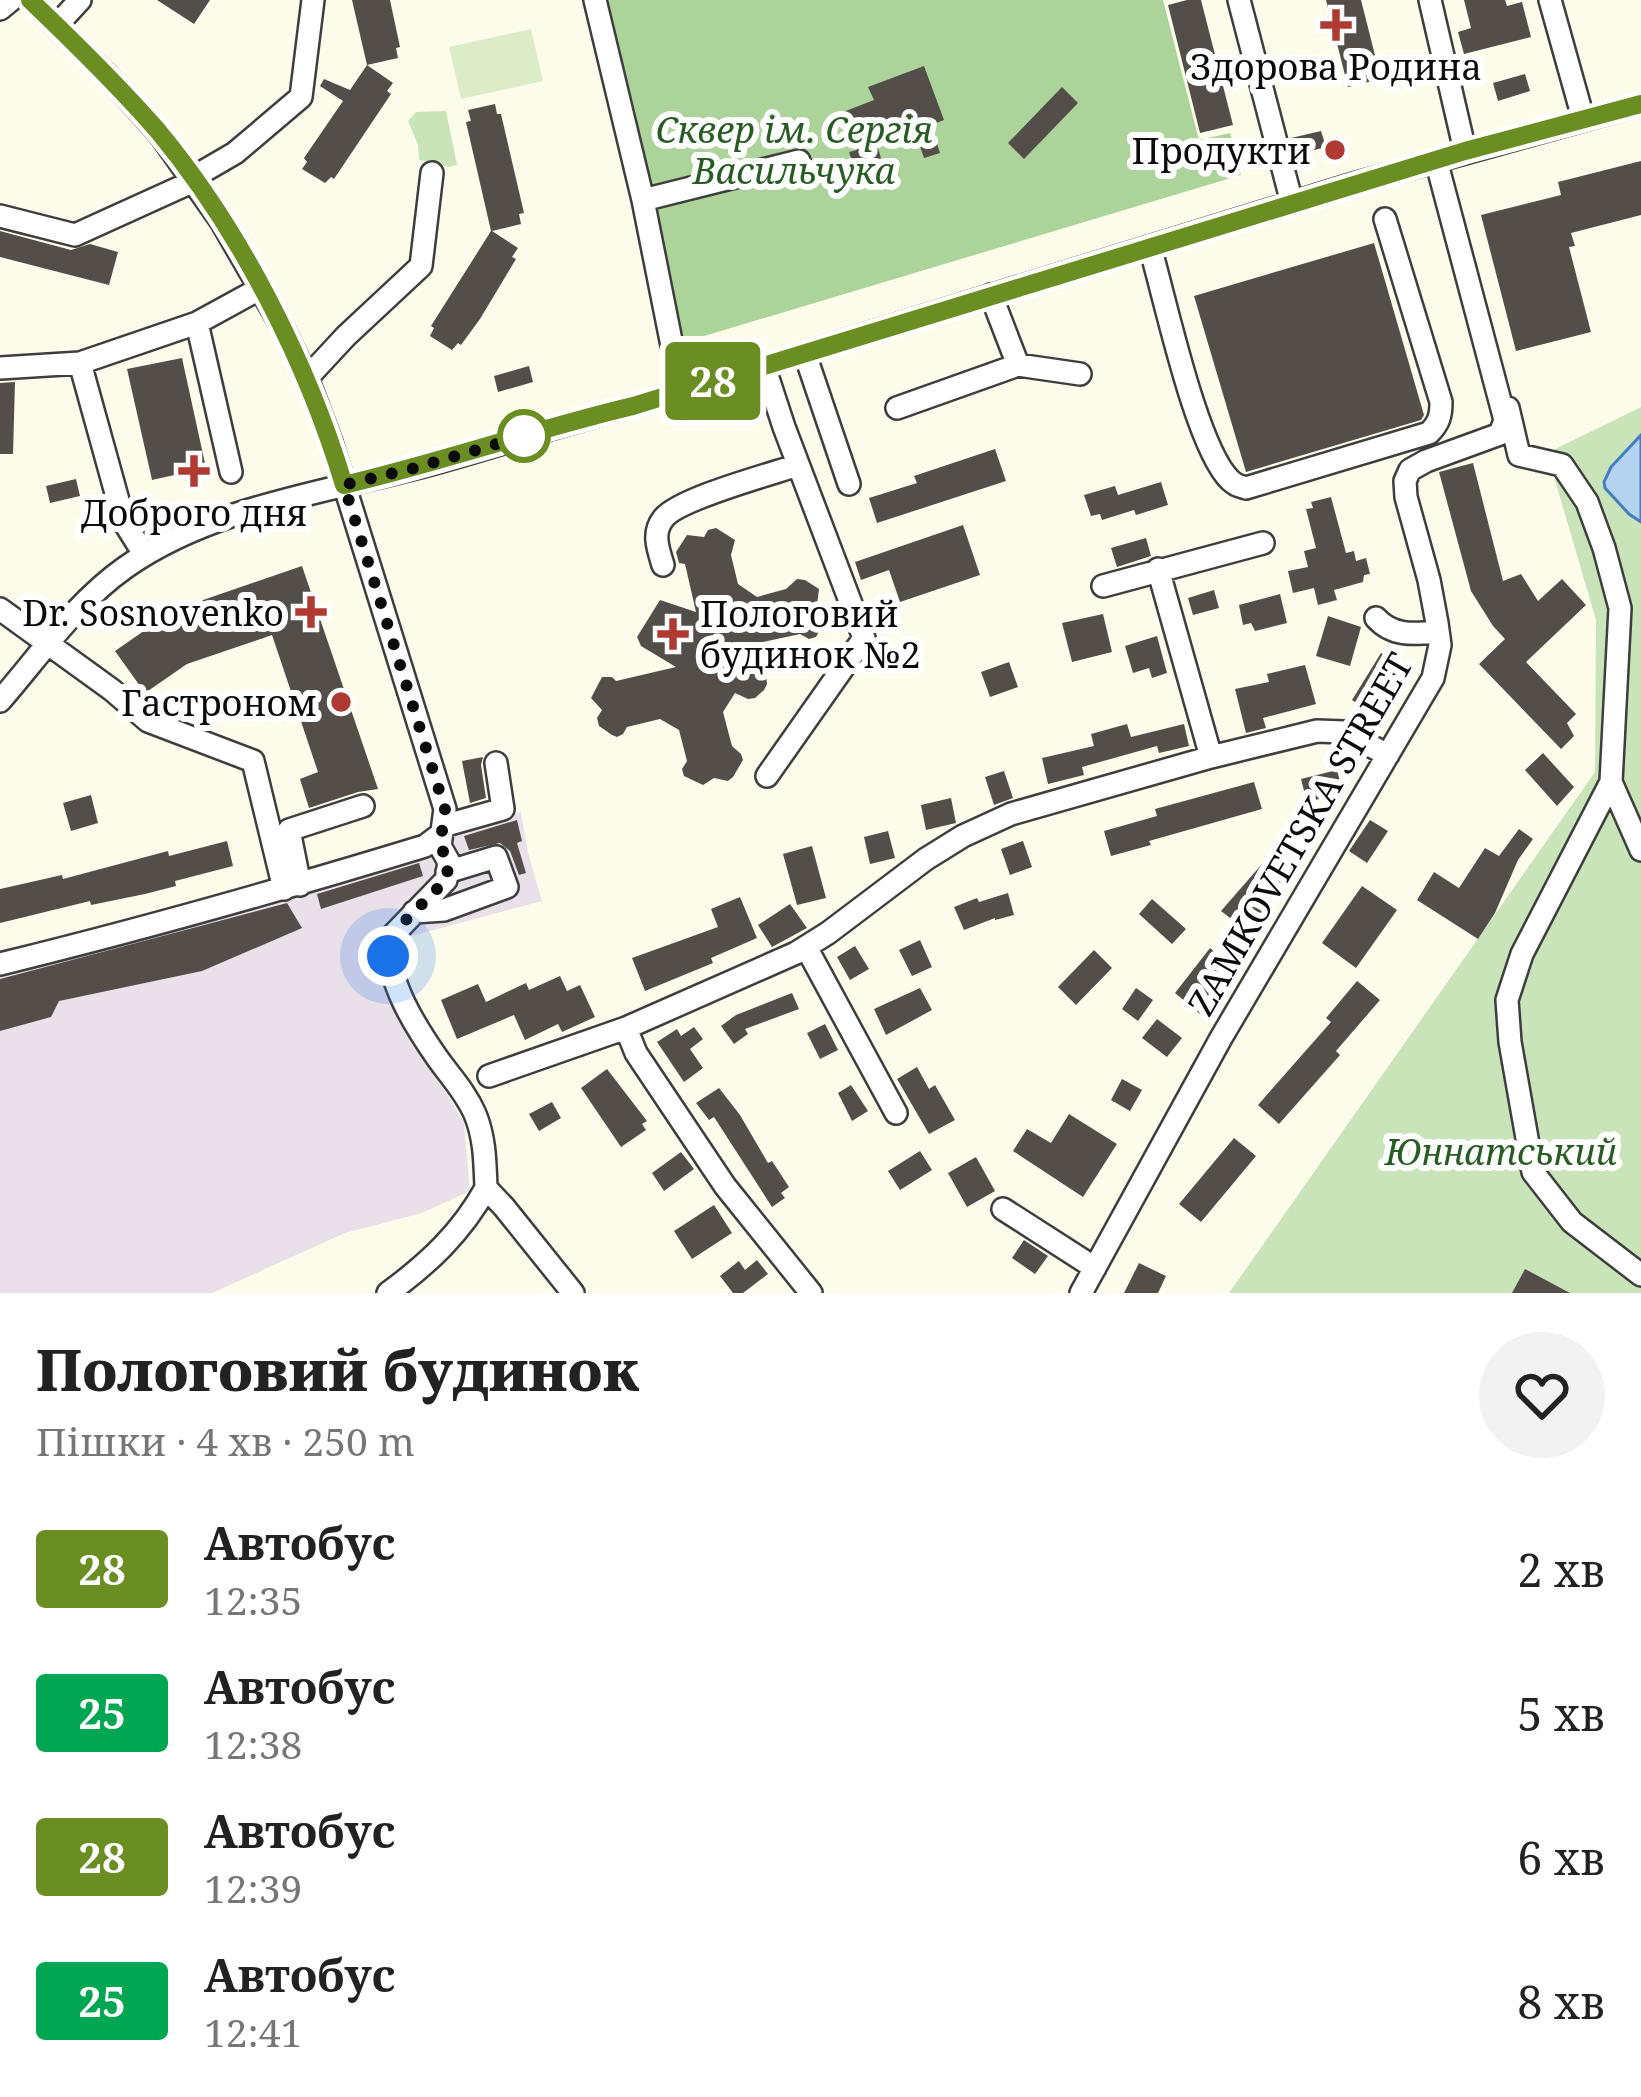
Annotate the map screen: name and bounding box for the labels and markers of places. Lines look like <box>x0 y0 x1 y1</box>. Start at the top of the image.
marker: Здорова Родина <box>1323 12 1349 38</box>
place label: Здорова Родина <box>1190 42 1482 91</box>
place label: Продукти <box>1132 126 1311 175</box>
marker: Продукти <box>1322 137 1348 163</box>
unlabelled marker <box>499 411 549 461</box>
marker: Доброго дня <box>181 458 207 484</box>
place label: Доброго дня <box>81 488 307 537</box>
place label: Dr. Sosnovenko <box>22 588 284 637</box>
place label: Пологовий будинок №2 <box>700 589 921 679</box>
marker: Dr. Sosnovenko <box>295 596 327 628</box>
marker: Пологовий будинок №2 <box>657 618 689 650</box>
place label: Гастроном <box>121 678 317 727</box>
marker: Гастроном <box>328 689 354 715</box>

